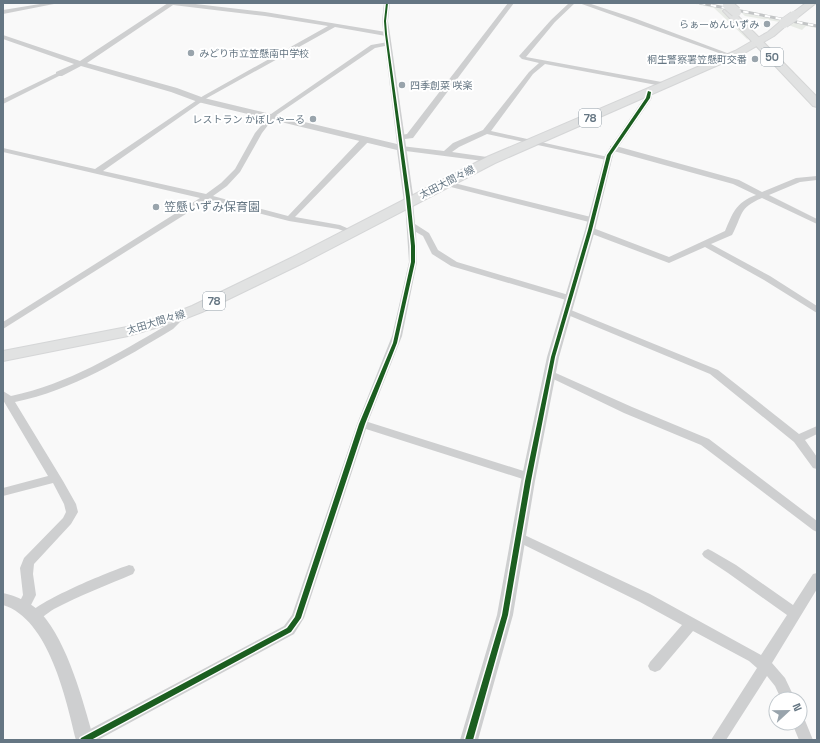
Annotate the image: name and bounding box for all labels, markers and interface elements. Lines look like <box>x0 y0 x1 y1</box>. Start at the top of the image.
place label: らぁーめんいずみ <box>679 18 759 31</box>
marker: らぁーめんいずみ <box>762 19 772 29</box>
place label: みどり市立笠懸南中学校 <box>199 47 309 60</box>
marker: みどり市立笠懸南中学校 <box>186 48 196 58</box>
road number: 50 <box>761 48 783 66</box>
place label: 桐生警察署笠懸町交番 <box>647 53 747 66</box>
marker: 桐生警察署笠懸町交番 <box>750 54 760 64</box>
place label: 四季創菜 咲楽 <box>410 79 473 92</box>
marker: 四季創菜 咲楽 <box>397 80 407 90</box>
road number: 78 <box>579 109 601 127</box>
place label: レストラン かぼしゃーる <box>192 113 305 126</box>
marker: レストラン かぼしゃーる <box>308 114 318 124</box>
street label: 太田大間々線 <box>417 163 477 201</box>
place label: 笠懸いずみ保育園 <box>164 199 260 215</box>
marker: 笠懸いずみ保育園 <box>151 202 161 212</box>
road number: 78 <box>203 292 225 310</box>
street label: 太田大間々線 <box>125 307 187 337</box>
north arrow <box>768 691 808 731</box>
text: N <box>789 701 805 713</box>

